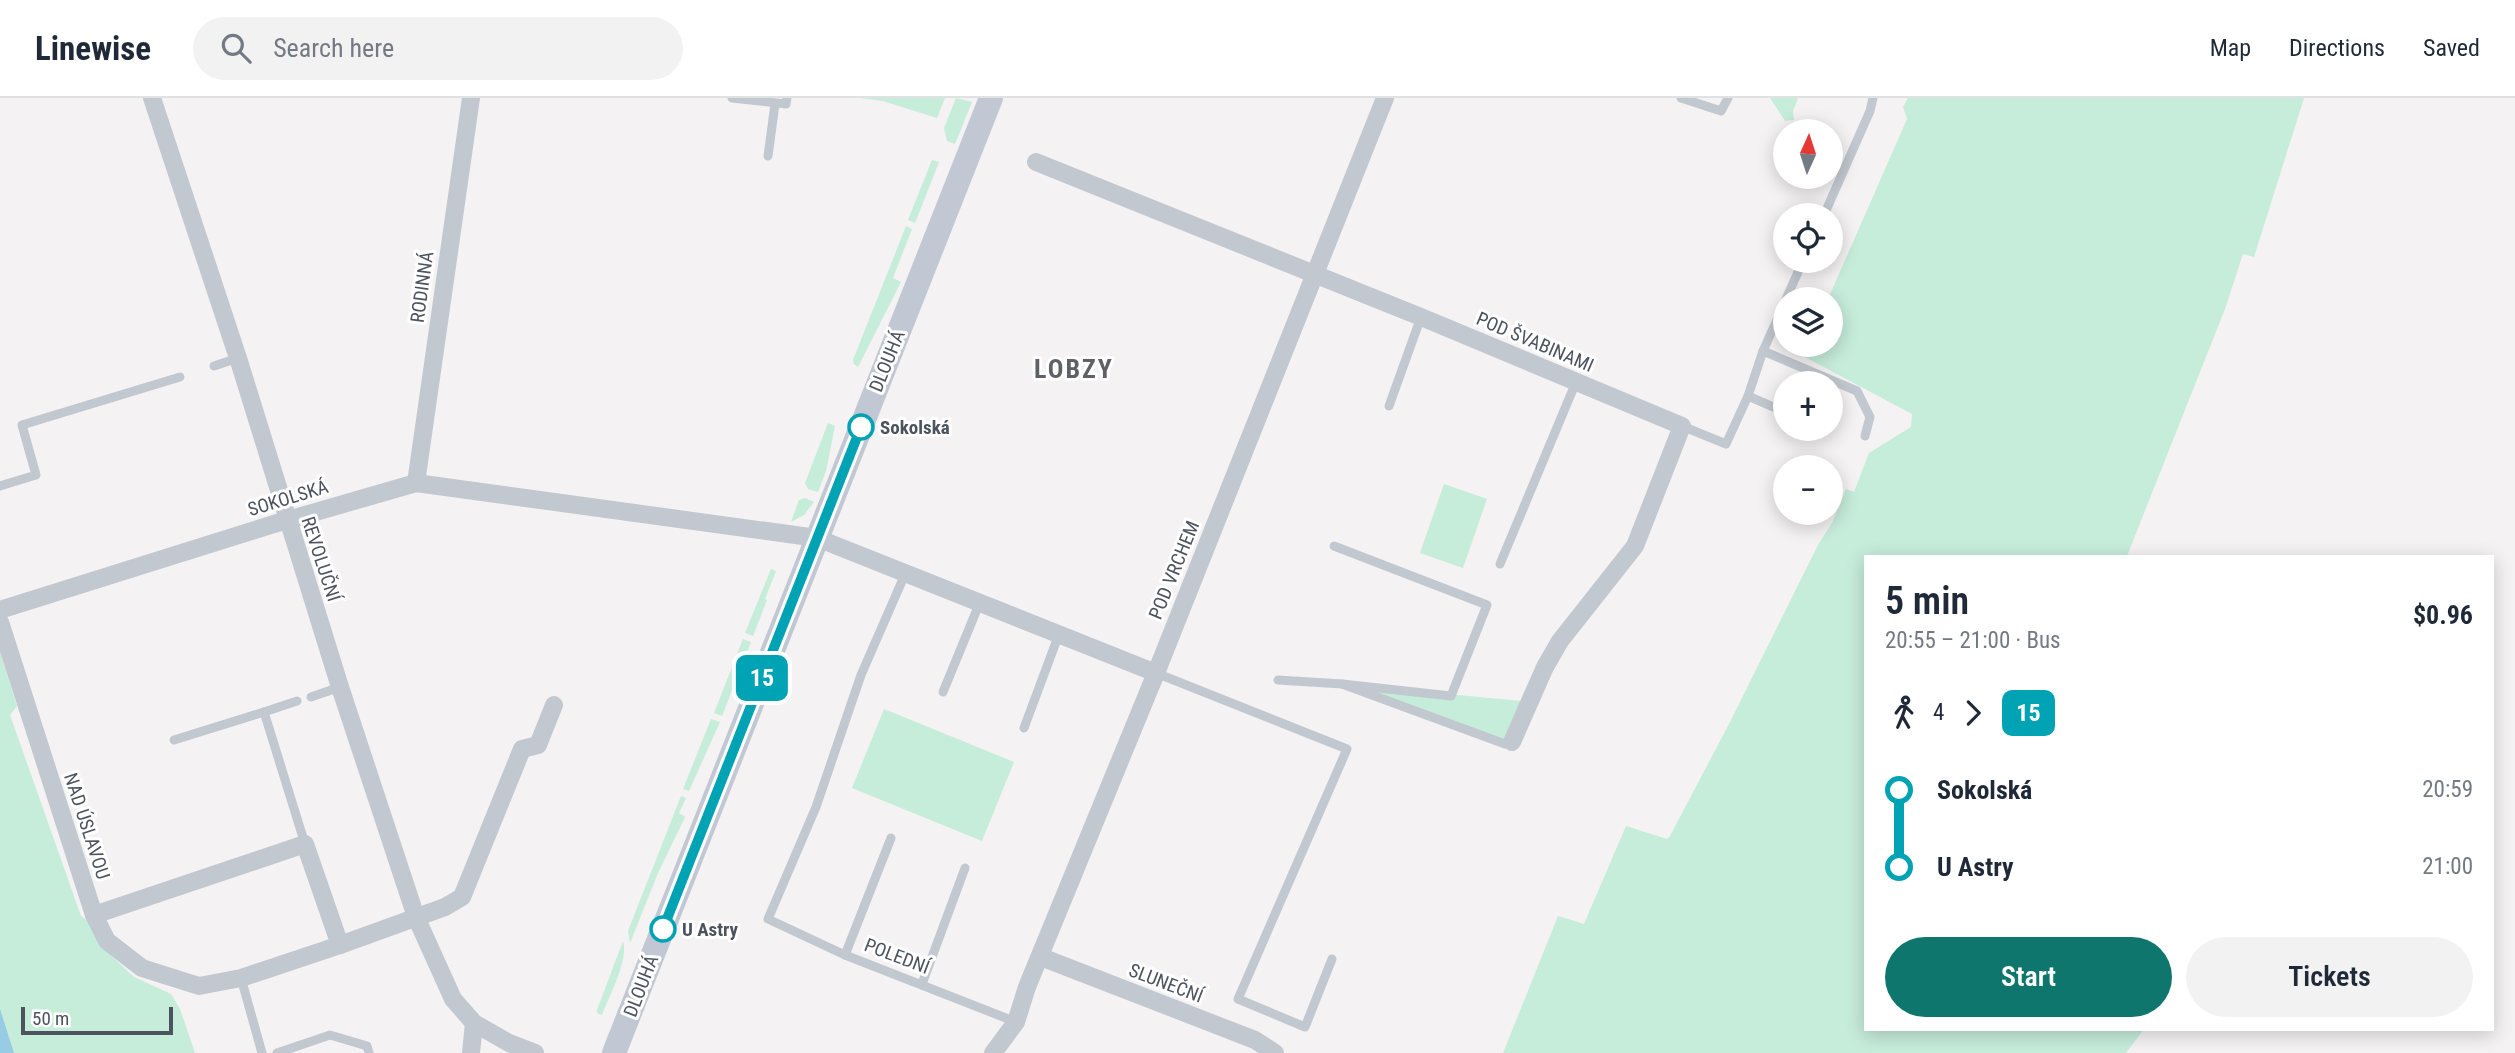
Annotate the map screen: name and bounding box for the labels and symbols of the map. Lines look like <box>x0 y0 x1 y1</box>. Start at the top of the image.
north arrow <box>1773 119 1843 189</box>
street label: RODINNÁ <box>406 250 438 324</box>
street label: POD ŠVABINAMI <box>1473 307 1597 377</box>
street label: DLOUHÁ <box>864 327 910 395</box>
district label: LOBZY <box>1034 354 1114 384</box>
marker: Sokolská <box>848 414 874 440</box>
place label: Sokolská <box>880 416 950 439</box>
street label: SOKOLSKÁ <box>245 475 331 521</box>
street label: REVOLUČNÍ <box>296 514 346 606</box>
street label: POD VRCHEM <box>1144 517 1204 623</box>
line badge: 15 <box>730 655 794 701</box>
street label: NAD ÚSLAVOU <box>59 770 115 882</box>
marker: U Astry <box>650 916 676 942</box>
place label: U Astry <box>682 918 738 941</box>
street label: POLEDNÍ <box>861 933 934 979</box>
street label: DLOUHÁ <box>619 952 663 1020</box>
street label: SLUNEČNÍ <box>1126 958 1207 1008</box>
scale bar <box>21 1004 173 1036</box>

